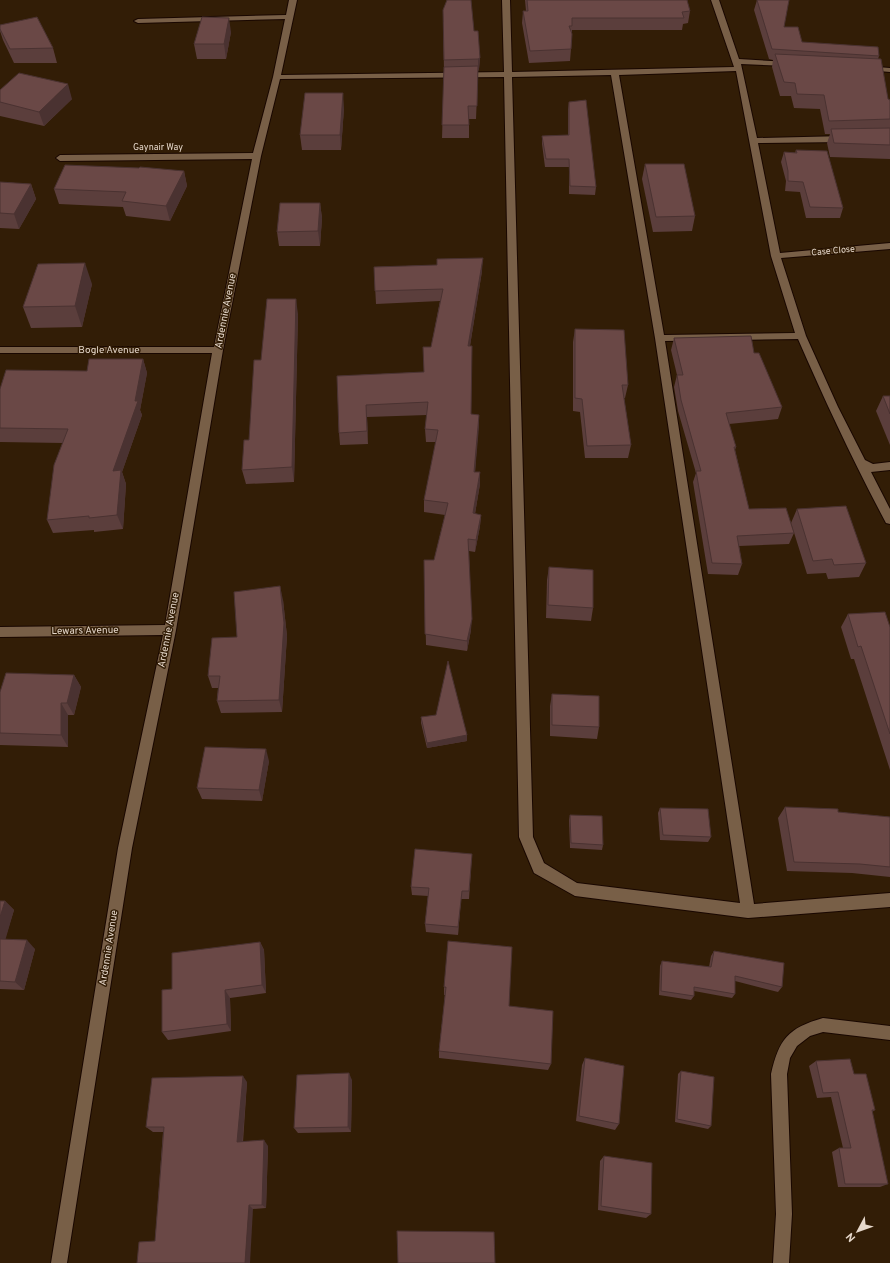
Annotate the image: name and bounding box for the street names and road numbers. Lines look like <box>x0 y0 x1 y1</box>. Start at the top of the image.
street label: Gaynair Way <box>133 142 183 153</box>
street label: Case Close <box>811 244 855 258</box>
street label: Ardennie Avenue <box>212 272 240 350</box>
street label: Bogle Avenue <box>78 344 140 357</box>
street label: Ardennie Avenue <box>155 591 183 669</box>
street label: Lewars Avenue <box>51 624 119 638</box>
street label: Ardennie Avenue <box>97 909 121 987</box>

